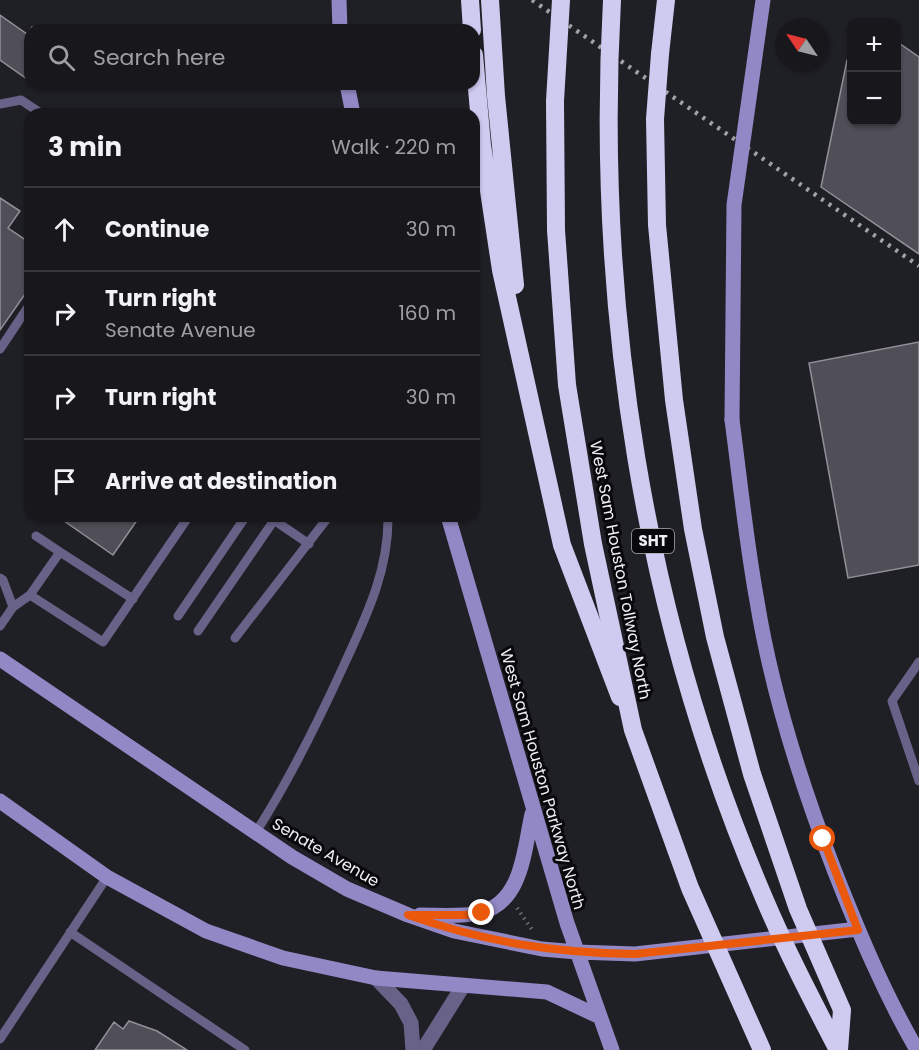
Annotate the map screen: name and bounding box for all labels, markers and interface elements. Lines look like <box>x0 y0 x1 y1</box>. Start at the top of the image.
north arrow <box>775 18 829 72</box>
map controls <box>847 18 901 126</box>
button: + <box>847 18 901 72</box>
search box <box>24 24 480 90</box>
icon: search <box>45 41 78 74</box>
text: Search here <box>93 42 226 73</box>
button: − <box>847 72 901 126</box>
text: 3 min <box>48 129 122 165</box>
text: Walk · 220 m <box>331 133 456 161</box>
icon: ahead <box>48 213 81 246</box>
text: Continue <box>105 214 209 245</box>
text: 30 m <box>406 215 456 243</box>
text: Turn right <box>105 283 216 314</box>
icon: right <box>48 297 81 330</box>
text: 160 m <box>398 299 456 327</box>
text: Senate Avenue <box>105 316 256 344</box>
icon: right <box>48 381 81 414</box>
text: Turn right <box>105 382 216 413</box>
text: 30 m <box>406 383 456 411</box>
street label: West Sam Houston Tollway North <box>584 439 657 701</box>
icon: arrive <box>48 465 81 498</box>
text: Arrive at destination <box>105 466 337 497</box>
road number: SHT <box>632 529 674 553</box>
street label: West Sam Houston Parkway North <box>494 646 591 912</box>
street label: Senate Avenue <box>268 812 384 893</box>
route start <box>809 825 835 851</box>
route end <box>468 899 494 925</box>

